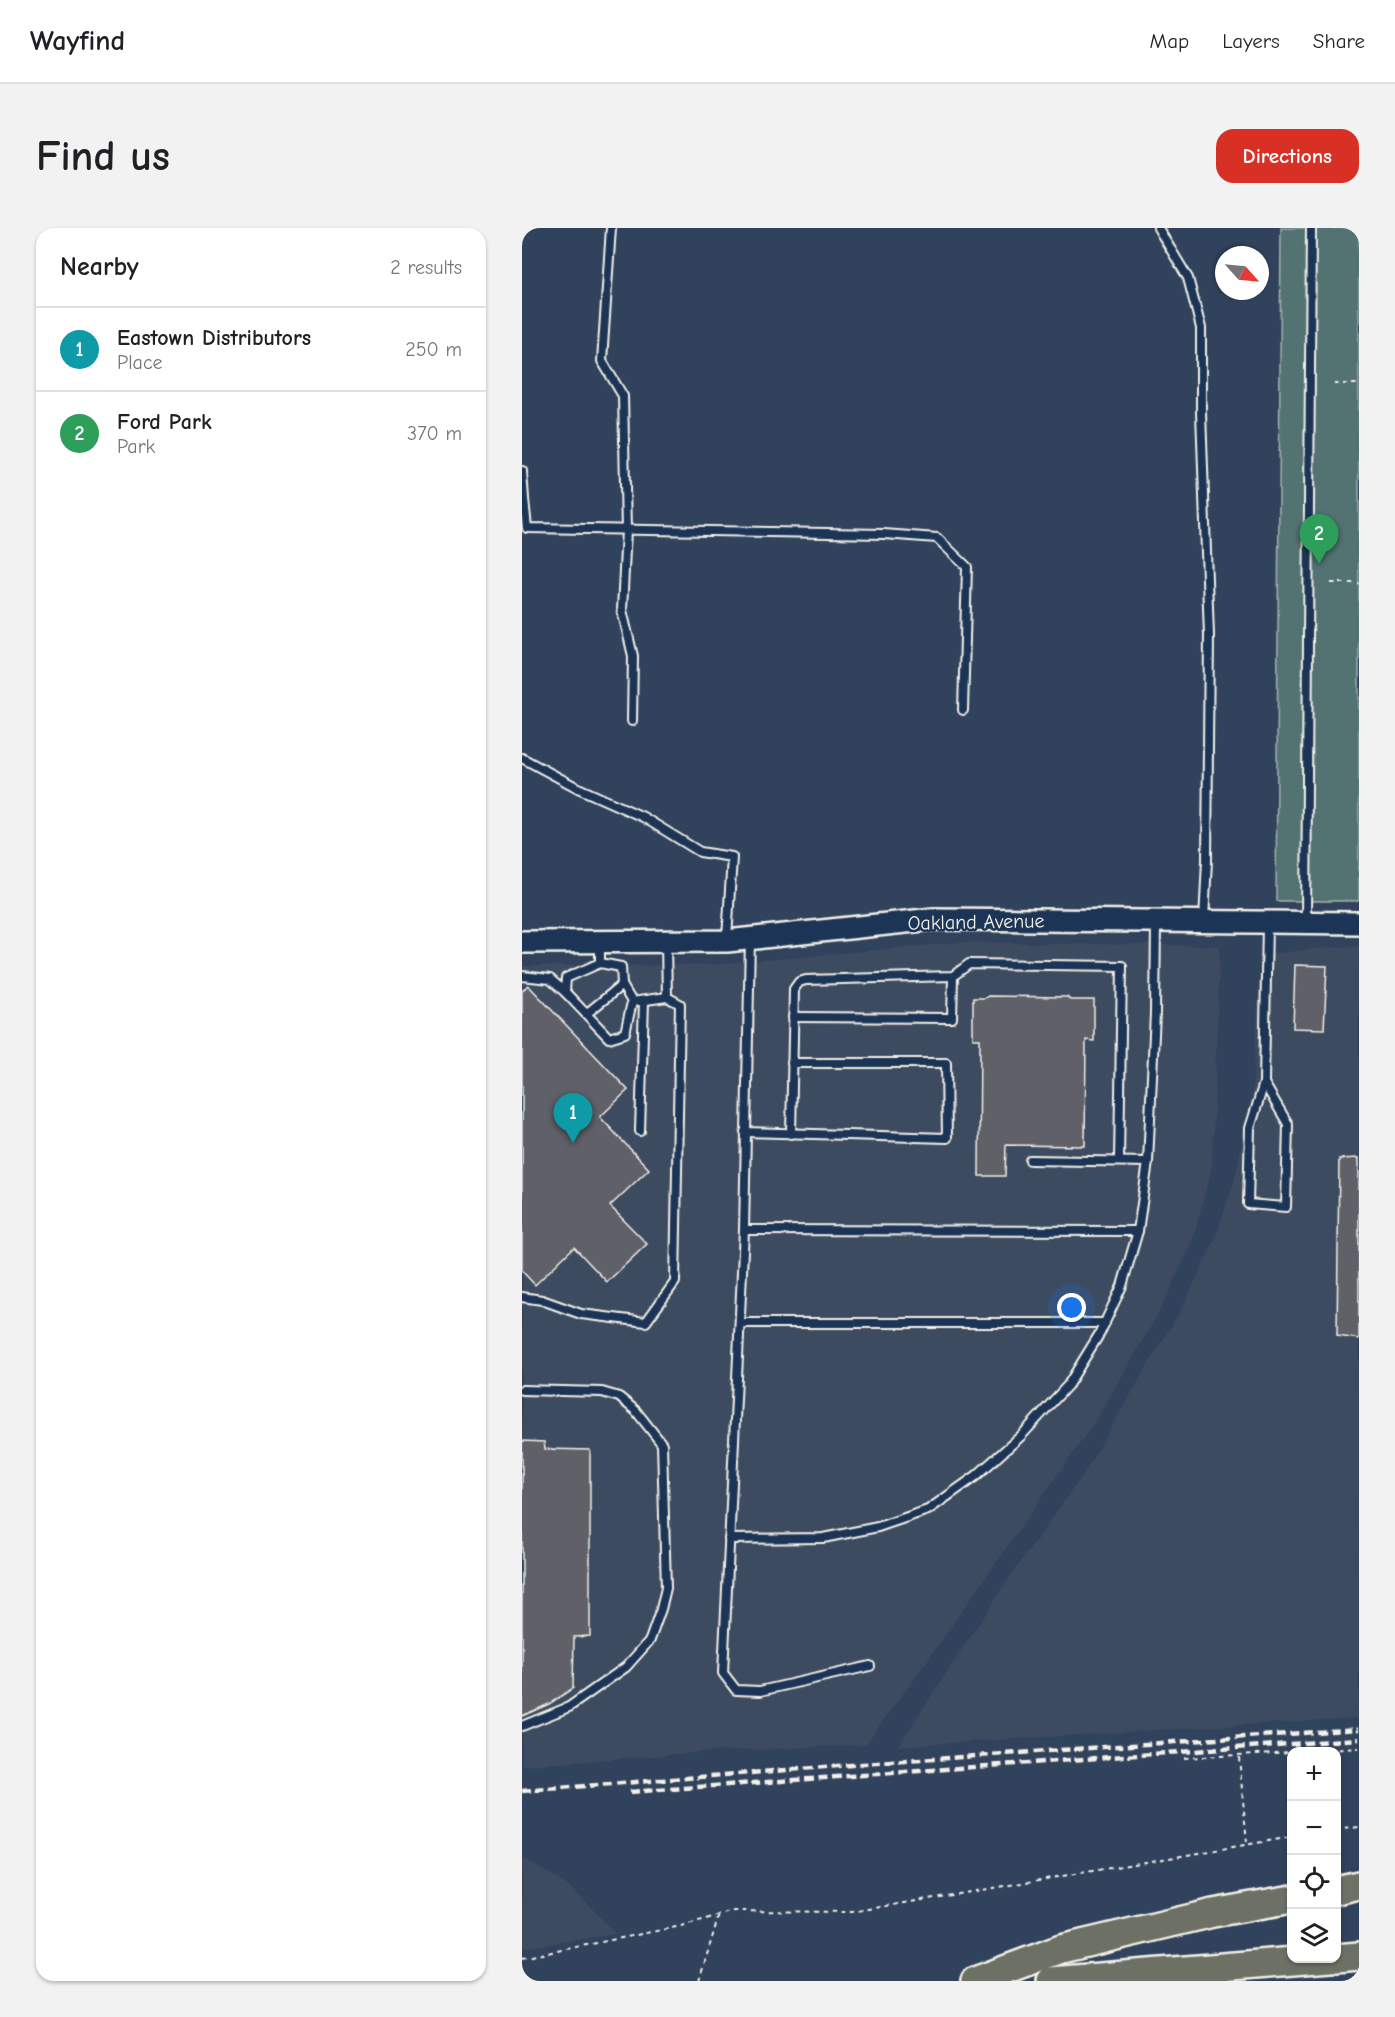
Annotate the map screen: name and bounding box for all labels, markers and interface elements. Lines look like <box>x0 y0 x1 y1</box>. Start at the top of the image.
text: Wayfind <box>30 25 125 57</box>
text: Map <box>1150 29 1189 53</box>
text: Layers <box>1222 29 1280 53</box>
text: Share <box>1313 29 1365 53</box>
button: Directions <box>1216 129 1359 183</box>
text: Find us <box>36 132 170 181</box>
north arrow <box>1215 246 1269 300</box>
text: Nearby <box>60 252 139 282</box>
text: 2 results <box>390 256 462 279</box>
text: Eastown Distributors <box>117 325 311 351</box>
text: 1 <box>76 338 83 361</box>
text: 250 m <box>405 338 462 361</box>
text: Place <box>117 351 163 374</box>
text: Ford Park <box>117 409 212 435</box>
text: 2 <box>75 422 84 445</box>
text: 370 m <box>407 422 462 445</box>
text: Park <box>117 435 155 458</box>
pin: 2 <box>1300 514 1338 564</box>
street label: Oakland Avenue <box>907 909 1045 935</box>
pin: 1 <box>554 1094 592 1143</box>
your location <box>1057 1293 1086 1322</box>
map controls <box>1287 1747 1341 1963</box>
button: + <box>1287 1747 1341 1801</box>
button: − <box>1287 1801 1341 1855</box>
button: locate <box>1287 1855 1341 1909</box>
button: layers <box>1287 1909 1341 1963</box>

